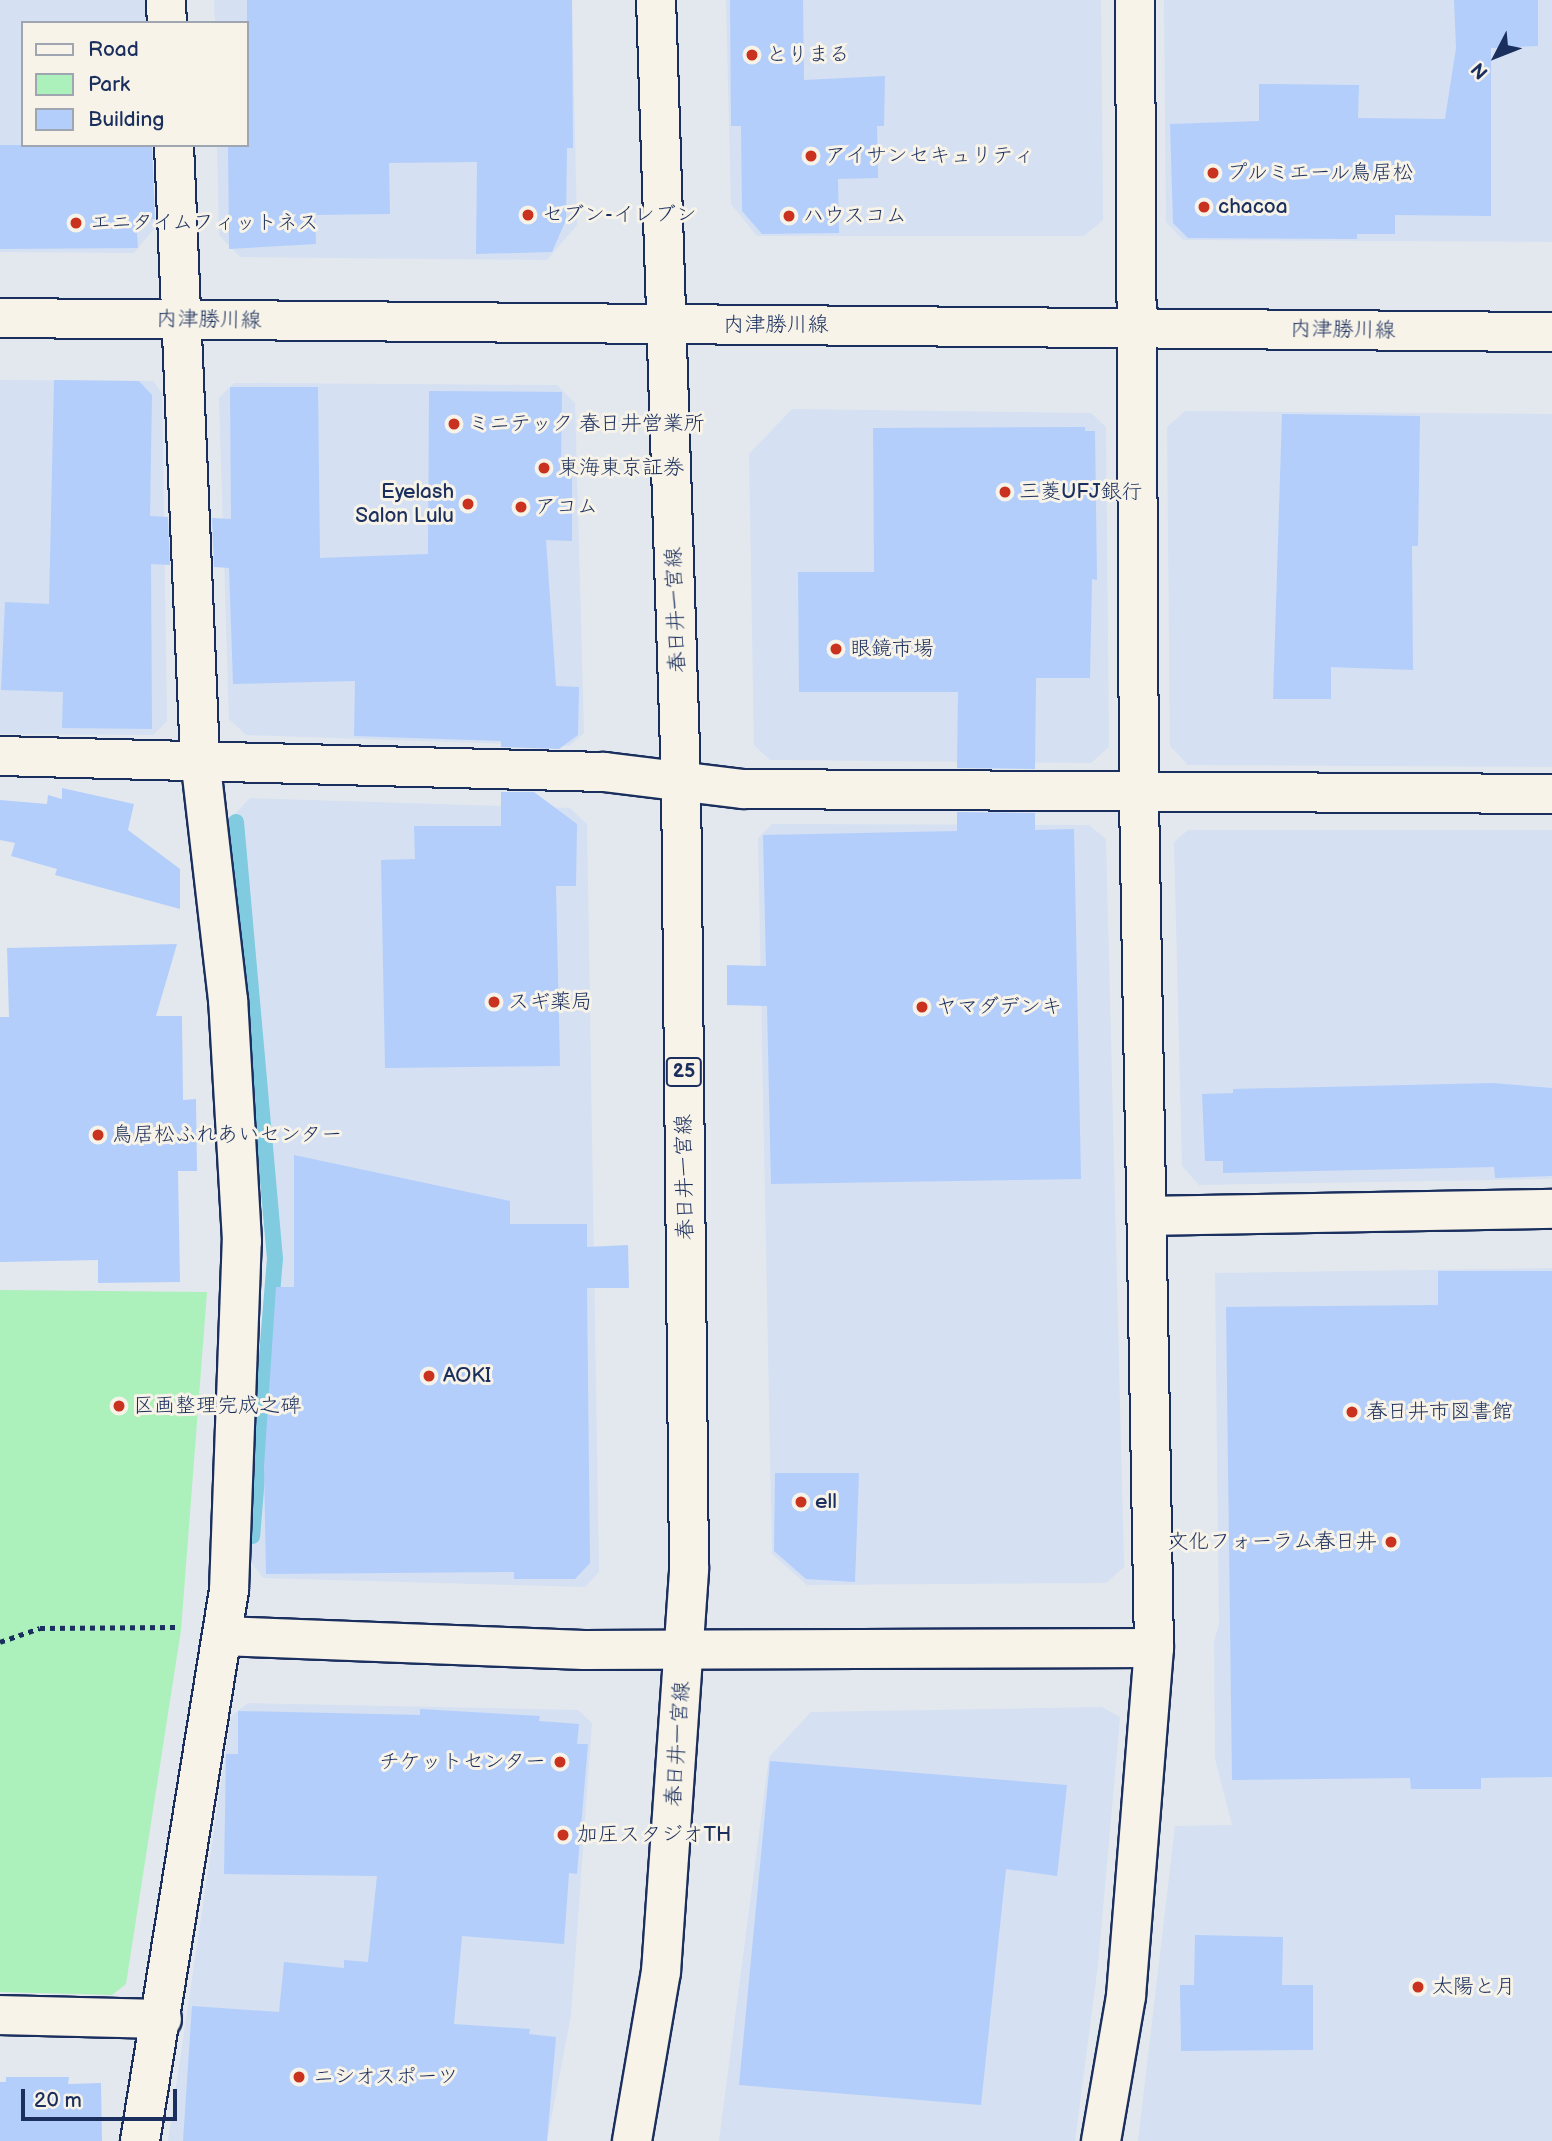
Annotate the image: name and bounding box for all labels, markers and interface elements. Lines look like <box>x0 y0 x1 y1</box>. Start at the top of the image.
legend <box>21 21 248 147</box>
north arrow <box>1461 21 1531 91</box>
text: Road <box>88 37 139 62</box>
place label: とりまる <box>766 42 850 68</box>
marker: とりまる <box>744 47 760 63</box>
text: N <box>1467 57 1493 83</box>
text: Park <box>88 72 130 97</box>
text: Building <box>88 107 164 132</box>
place label: アイサンセキュリティ <box>825 143 1035 169</box>
marker: アイサンセキュリティ <box>803 148 819 164</box>
place label: プルミエール鳥居松 <box>1227 160 1416 186</box>
marker: プルミエール鳥居松 <box>1205 165 1221 181</box>
place label: chacoa <box>1218 194 1288 220</box>
marker: chacoa <box>1196 199 1212 215</box>
place label: セブン-イレブン <box>542 202 697 228</box>
place label: ハウスコム <box>803 203 908 229</box>
marker: セブン-イレブン <box>520 207 536 223</box>
marker: ハウスコム <box>781 208 797 224</box>
place label: エニタイムフィットネス <box>90 210 321 236</box>
marker: エニタイムフィットネス <box>68 215 84 231</box>
street label: 内津勝川線 <box>156 306 262 334</box>
street label: 内津勝川線 <box>724 312 828 338</box>
street label: 内津勝川線 <box>1290 316 1396 344</box>
place label: ミニテック 春日井営業所 <box>468 411 705 437</box>
marker: ミニテック 春日井営業所 <box>446 416 462 432</box>
place label: 東海東京証券 <box>558 455 684 481</box>
marker: 東海東京証券 <box>536 460 552 476</box>
place label: Eyelash Salon Lulu <box>355 479 454 529</box>
place label: 三菱UFJ銀行 <box>1019 479 1142 505</box>
marker: 三菱UFJ銀行 <box>997 484 1013 500</box>
place label: アコム <box>535 494 598 520</box>
marker: Eyelash Salon Lulu <box>460 496 476 512</box>
marker: アコム <box>513 499 529 515</box>
street label: 春日井一宮線 <box>661 547 691 673</box>
place label: 眼鏡市場 <box>850 636 934 662</box>
marker: 眼鏡市場 <box>828 641 844 657</box>
place label: スギ薬局 <box>508 989 592 1015</box>
marker: スギ薬局 <box>486 994 502 1010</box>
place label: ヤマダデンキ <box>936 994 1062 1020</box>
marker: ヤマダデンキ <box>914 999 930 1015</box>
road number: 25 <box>665 1056 703 1088</box>
street label: 春日井一宮線 <box>671 1114 699 1240</box>
place label: 鳥居松ふれあいセンター <box>112 1122 343 1148</box>
marker: 鳥居松ふれあいセンター <box>90 1127 106 1143</box>
place label: AOKI <box>443 1363 491 1389</box>
marker: AOKI <box>421 1368 437 1384</box>
place label: 区画整理完成之碑 <box>133 1393 301 1419</box>
marker: 区画整理完成之碑 <box>111 1398 127 1414</box>
place label: 春日井市図書館 <box>1366 1399 1513 1425</box>
marker: 春日井市図書館 <box>1344 1404 1360 1420</box>
place label: ell <box>815 1489 837 1515</box>
marker: ell <box>793 1494 809 1510</box>
place label: 文化フォーラム春日井 <box>1167 1529 1377 1555</box>
marker: 文化フォーラム春日井 <box>1383 1534 1399 1550</box>
street label: 春日井一宮線 <box>661 1680 695 1808</box>
place label: チケットセンター <box>378 1749 546 1775</box>
marker: チケットセンター <box>552 1754 568 1770</box>
place label: 加圧スタジオTH <box>577 1822 731 1848</box>
marker: 加圧スタジオTH <box>555 1827 571 1843</box>
place label: 太陽と月 <box>1432 1974 1516 2000</box>
marker: 太陽と月 <box>1410 1979 1426 1995</box>
place label: ニシオスポーツ <box>313 2064 460 2090</box>
marker: ニシオスポーツ <box>291 2069 307 2085</box>
scale bar <box>24 2074 180 2118</box>
text: 20 m <box>34 2088 82 2113</box>

